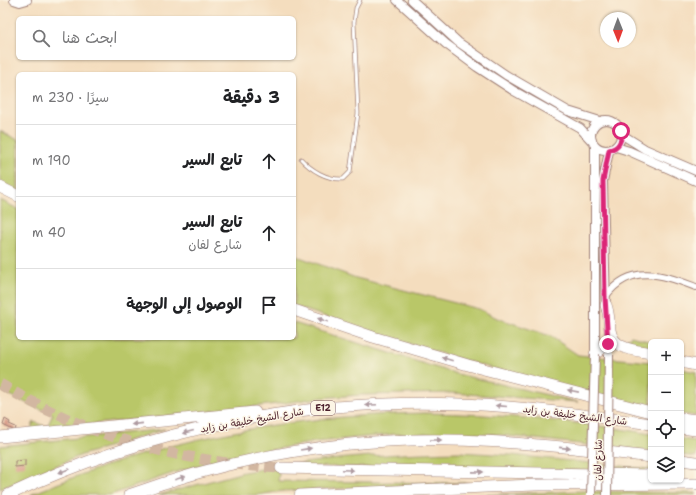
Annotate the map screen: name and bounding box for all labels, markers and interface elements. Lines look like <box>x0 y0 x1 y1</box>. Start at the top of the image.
north arrow <box>600 12 636 48</box>
search box <box>16 16 296 60</box>
icon: search <box>30 27 52 49</box>
text: ابحث هنا <box>62 28 117 48</box>
text: 3 دقيقة <box>223 86 280 108</box>
text: سيرًا · 230 m <box>32 89 109 106</box>
route start <box>612 122 630 140</box>
text: تابع السير <box>183 150 242 170</box>
icon: ahead <box>258 150 280 172</box>
text: 190 m <box>32 152 71 169</box>
text: تابع السير <box>183 212 242 232</box>
icon: ahead <box>258 222 280 244</box>
text: 40 m <box>32 224 66 241</box>
text: شارع لفان <box>188 236 242 253</box>
text: الوصول إلى الوجهة <box>126 294 242 314</box>
icon: arrive <box>258 294 280 316</box>
one-way arrow <box>316 317 328 323</box>
route end <box>599 335 617 353</box>
map controls <box>648 339 684 483</box>
button: + <box>648 339 684 375</box>
one-way arrow <box>441 356 453 362</box>
button: − <box>648 375 684 411</box>
one-way arrow <box>567 388 579 394</box>
road number: E12 <box>311 401 335 415</box>
one-way arrow <box>365 401 377 408</box>
street label: شارع الشيخ خليفة بن زايد <box>522 402 628 429</box>
one-way arrow <box>495 403 507 410</box>
street label: شارع الشيخ خليفة بن زايد <box>199 404 305 436</box>
button: locate <box>648 411 684 447</box>
one-way arrow <box>131 420 143 427</box>
one-way arrow <box>181 429 193 435</box>
one-way arrow <box>430 437 443 443</box>
street label: شارع لفان <box>591 439 606 481</box>
one-way arrow <box>559 444 572 451</box>
one-way arrow <box>300 446 312 452</box>
button: layers <box>648 447 684 483</box>
one-way arrow <box>342 467 355 473</box>
one-way arrow <box>57 468 69 474</box>
one-way arrow <box>472 469 485 475</box>
one-way arrow <box>174 475 186 481</box>

